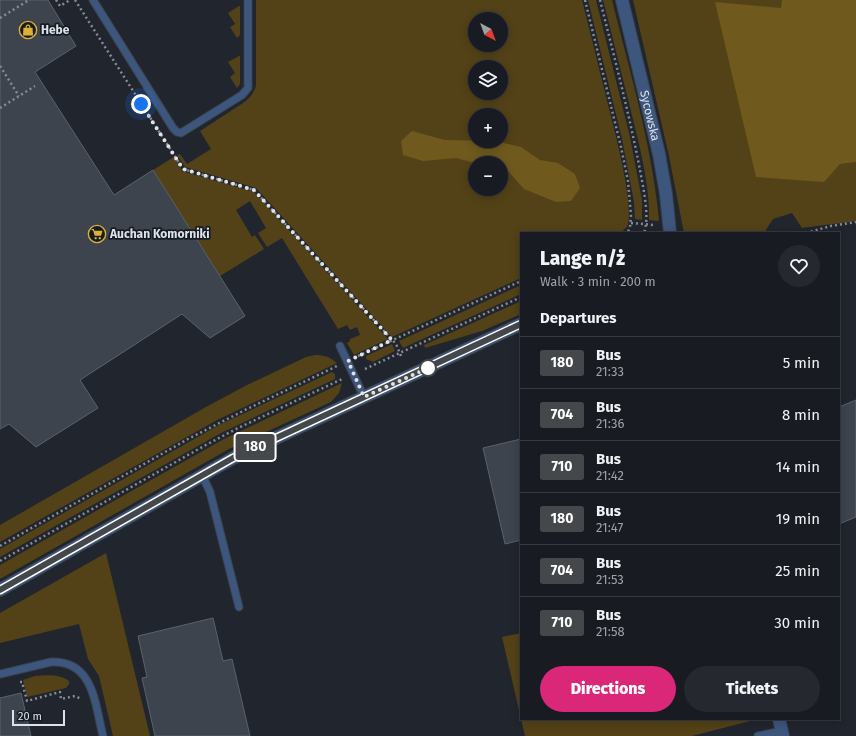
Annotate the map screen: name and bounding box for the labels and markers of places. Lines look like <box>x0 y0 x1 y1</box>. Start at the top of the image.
shop icon: Hebe <box>18 20 38 40</box>
place label: Hebe <box>41 23 70 37</box>
supermarket icon: Auchan Komorniki <box>87 224 107 244</box>
place label: Auchan Komorniki <box>109 227 210 241</box>
unlabelled marker <box>419 359 437 377</box>

